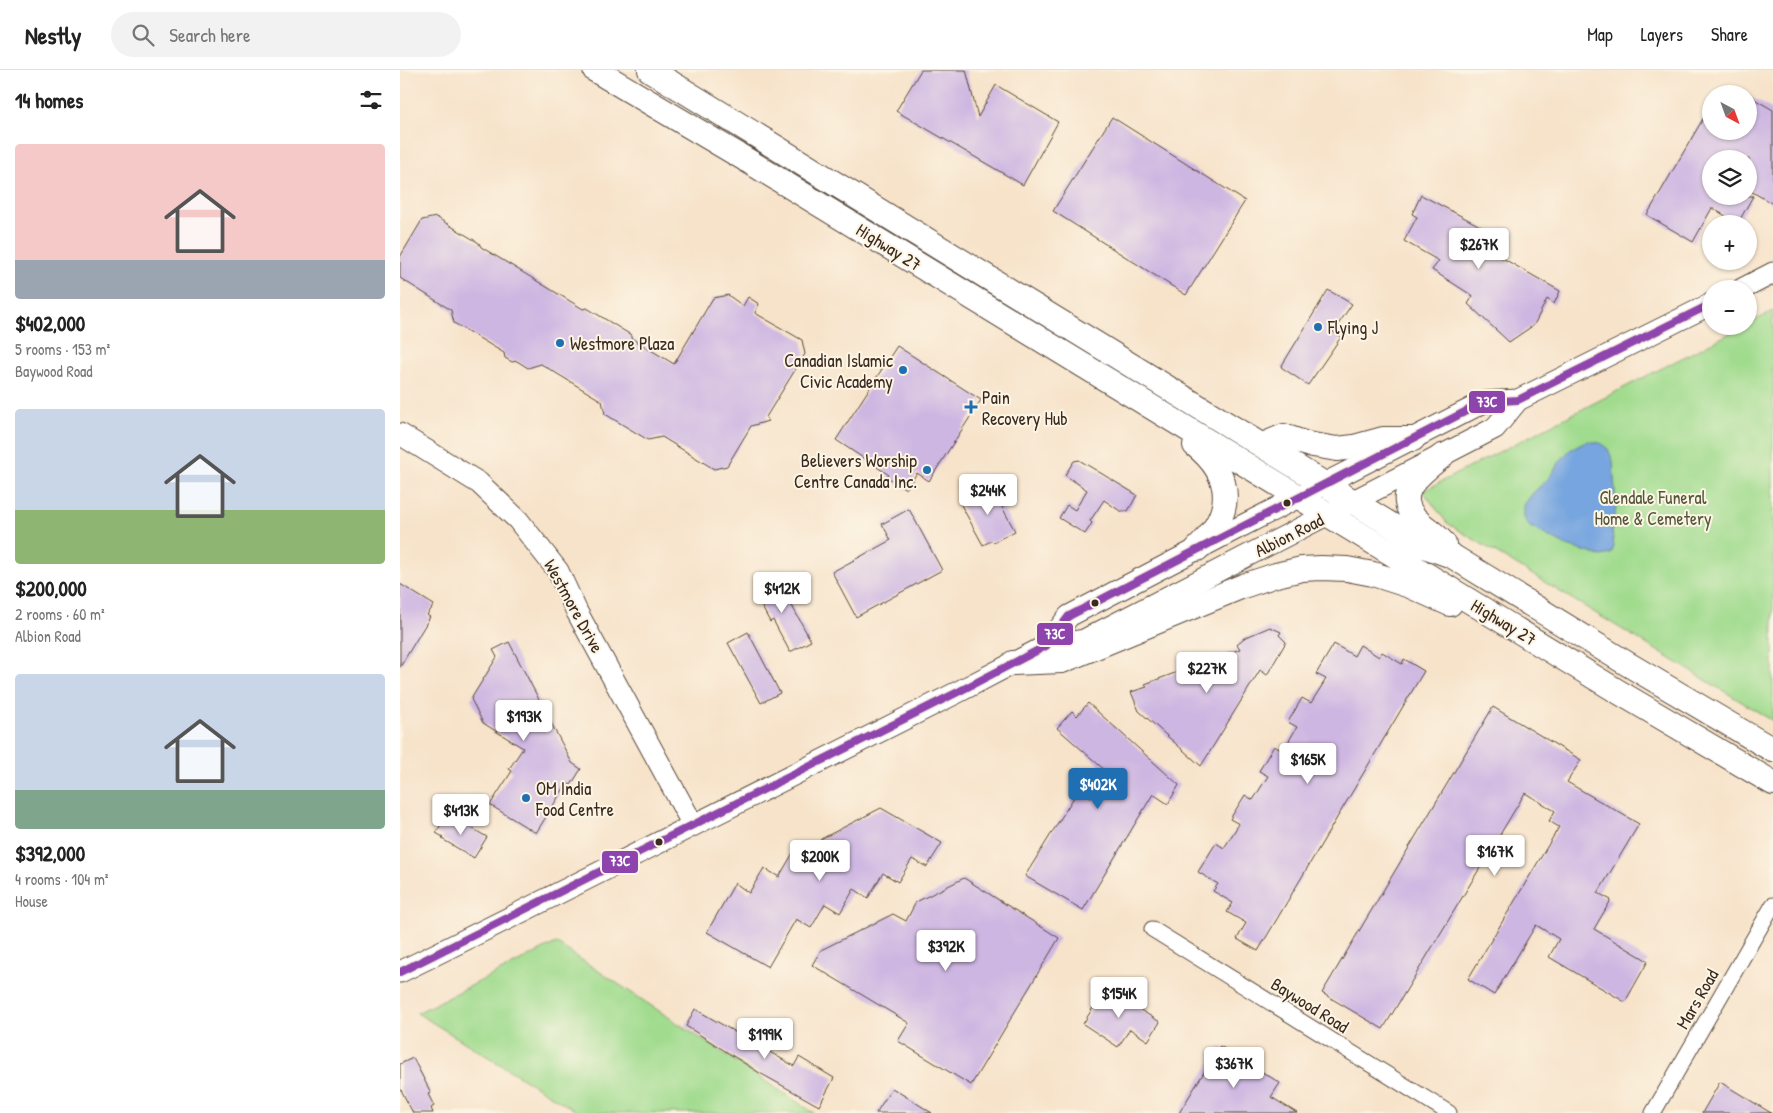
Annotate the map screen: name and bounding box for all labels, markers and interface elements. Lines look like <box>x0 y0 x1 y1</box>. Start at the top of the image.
search box <box>111 12 461 57</box>
text: Nestly <box>25 19 81 51</box>
icon: search <box>129 21 157 49</box>
text: Search here <box>169 22 251 48</box>
text: Map <box>1587 22 1613 47</box>
text: Layers <box>1641 22 1683 47</box>
text: Share <box>1711 22 1748 47</box>
north arrow <box>1702 85 1758 140</box>
map controls <box>1702 85 1757 335</box>
text: 14 homes <box>15 86 83 115</box>
icon: filters <box>357 86 385 114</box>
button: layers <box>1702 150 1757 205</box>
icon: home <box>155 176 245 266</box>
button: + <box>1702 215 1757 270</box>
street label: Highway 27 <box>852 217 926 277</box>
pin: $267K <box>1444 228 1514 270</box>
text: $267K <box>1460 233 1498 255</box>
button: − <box>1702 280 1757 335</box>
text: $402,000 <box>15 309 85 338</box>
place label: Flying J <box>1327 315 1378 340</box>
marker: Flying J <box>1312 321 1324 333</box>
place label: Westmore Plaza <box>570 331 674 356</box>
marker: Westmore Plaza <box>554 337 566 349</box>
text: 5 rooms · 153 m² <box>15 338 110 360</box>
place label: Canadian Islamic Civic Academy <box>784 348 893 394</box>
text: Baywood Road <box>15 360 93 382</box>
marker: Canadian Islamic Civic Academy <box>897 364 909 376</box>
place label: Pain Recovery Hub <box>982 385 1068 431</box>
line badge: 73C <box>1468 390 1506 414</box>
text: 73C <box>1476 392 1498 411</box>
marker: Pain Recovery Hub <box>964 400 978 414</box>
icon: home <box>155 441 245 531</box>
place label: Believers Worship Centre Canada Inc. <box>794 448 917 494</box>
marker: Believers Worship Centre Canada Inc. <box>921 464 933 476</box>
pin: $244K <box>953 474 1023 516</box>
text: $244K <box>970 479 1006 501</box>
park label: Glendale Funeral Home & Cemetery <box>1594 485 1712 531</box>
unlabelled marker <box>1282 498 1292 508</box>
street label: Albion Road <box>1250 507 1328 563</box>
street label: Westmore Drive <box>538 555 610 657</box>
pin: $412K <box>747 572 817 614</box>
text: $200,000 <box>15 574 87 603</box>
text: $412K <box>764 577 800 599</box>
street label: Highway 27 <box>1466 593 1542 651</box>
unlabelled marker <box>1090 598 1100 608</box>
text: 2 rooms · 60 m² <box>15 603 105 625</box>
line badge: 73C <box>1036 622 1074 646</box>
text: 73C <box>1044 624 1066 643</box>
text: Albion Road <box>15 625 81 647</box>
pin: $227K <box>1172 652 1242 694</box>
text: $227K <box>1187 657 1227 679</box>
pin: $193K <box>489 700 559 742</box>
text: $193K <box>506 705 542 727</box>
icon: home <box>155 706 245 796</box>
pin: $165K <box>1273 742 1343 785</box>
text: $165K <box>1290 748 1326 770</box>
pin: $402K <box>1063 768 1133 810</box>
text: $402K <box>1079 773 1117 795</box>
place label: OM India Food Centre <box>535 776 614 822</box>
marker: OM India Food Centre <box>520 792 532 804</box>
pin: $413K <box>426 794 496 836</box>
text: $413K <box>443 799 479 821</box>
pin: $167K <box>1460 834 1530 877</box>
unlabelled marker <box>654 837 664 847</box>
text: $392,000 <box>15 839 85 868</box>
pin: $200K <box>785 840 855 882</box>
text: $167K <box>1477 840 1513 862</box>
text: $200K <box>801 845 839 867</box>
line badge: 73C <box>601 850 639 874</box>
text: 73C <box>609 851 631 870</box>
text: 4 rooms · 104 m² <box>15 868 109 890</box>
text: House <box>15 890 48 912</box>
pin: $392K <box>911 930 981 972</box>
text: $392K <box>927 935 965 957</box>
street label: Mars Road <box>1670 964 1724 1034</box>
street label: Baywood Road <box>1266 971 1354 1039</box>
pin: $154K <box>1084 976 1154 1019</box>
text: $154K <box>1101 982 1137 1004</box>
pin: $199K <box>730 1018 800 1060</box>
text: $199K <box>748 1023 782 1045</box>
pin: $367K <box>1199 1046 1269 1089</box>
text: $367K <box>1215 1052 1253 1074</box>

